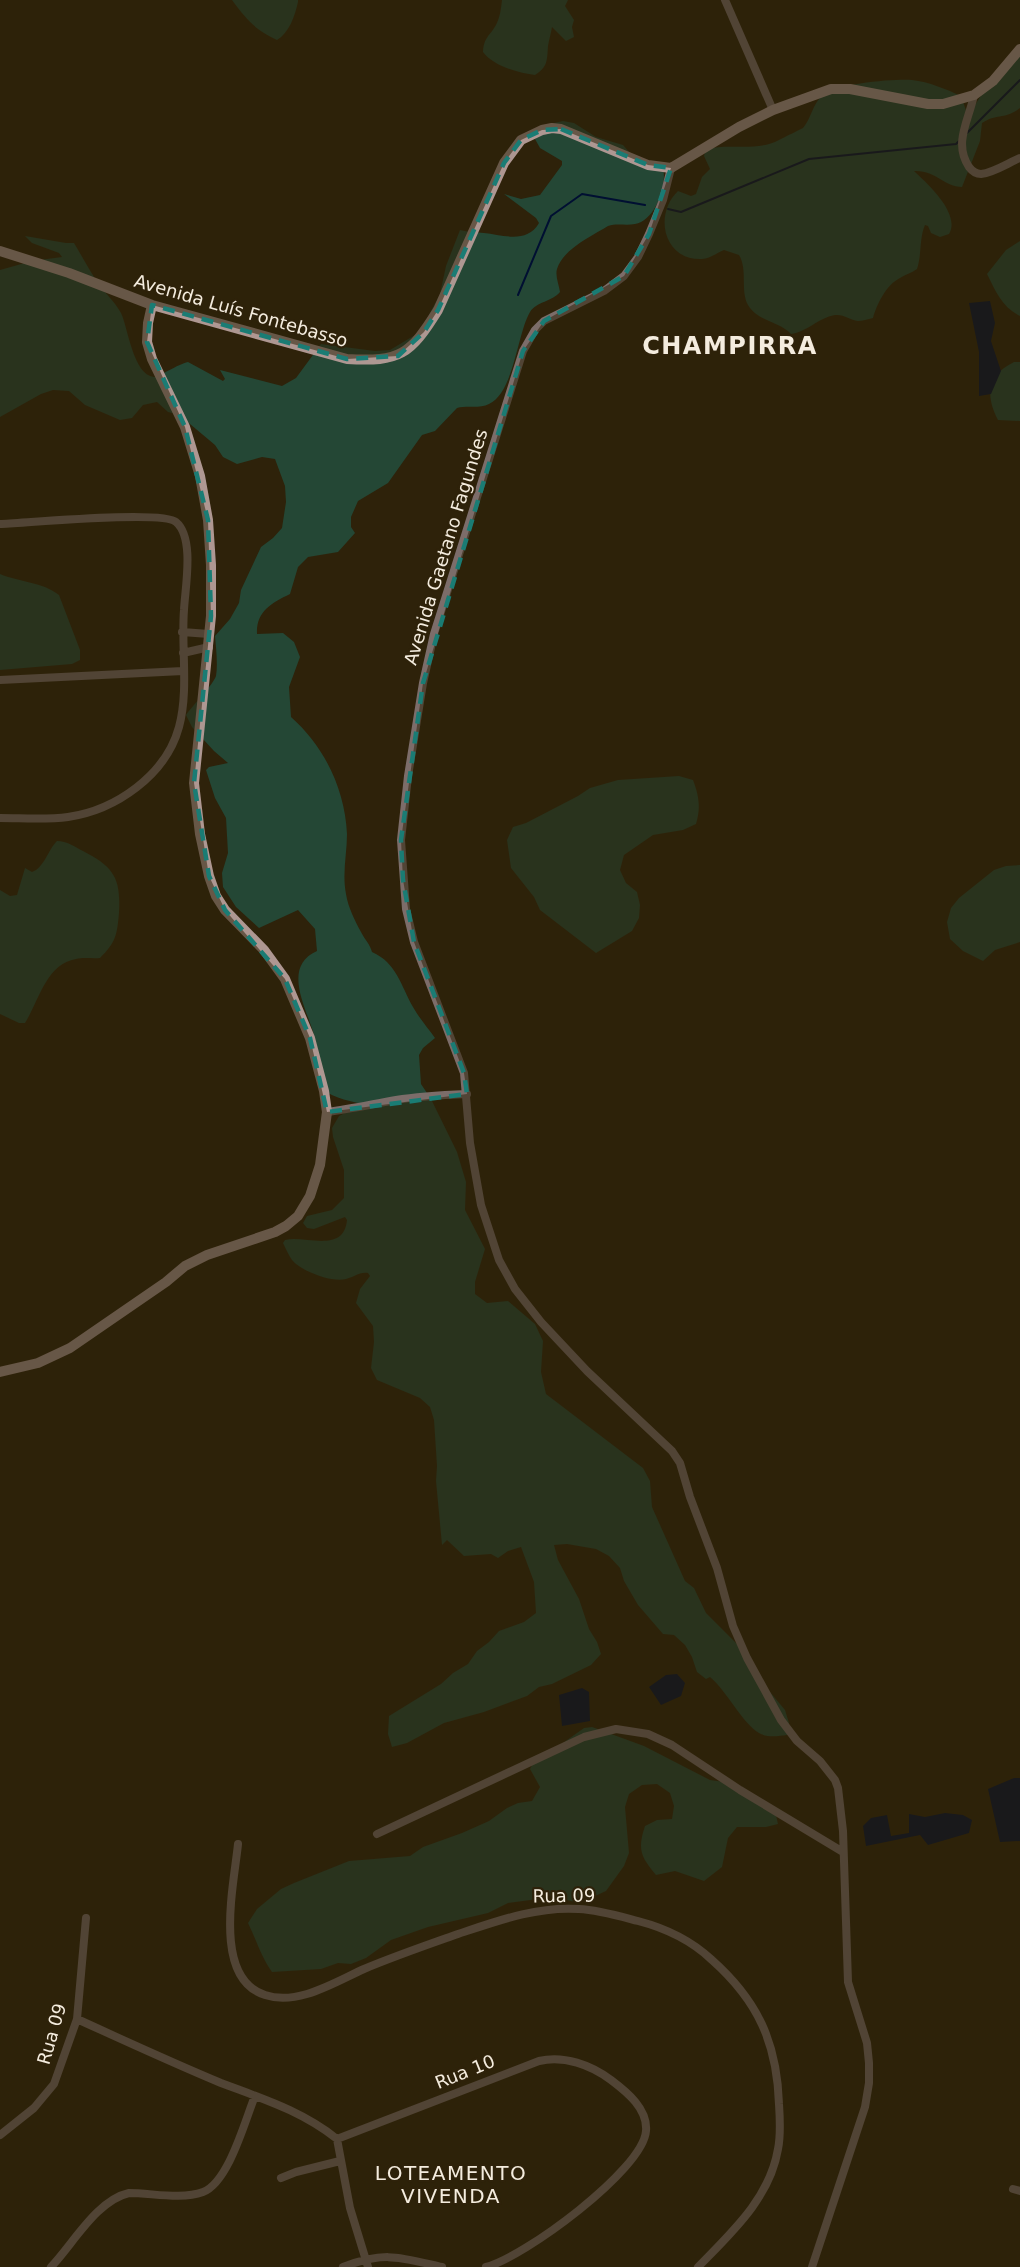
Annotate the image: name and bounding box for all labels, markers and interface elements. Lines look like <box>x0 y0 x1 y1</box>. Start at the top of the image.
street label: Avenida Luís Fontebasso <box>132 270 350 351</box>
district label: CHAMPIRRA <box>642 332 818 360</box>
street label: Avenida Gaetano Fagundes <box>400 426 491 667</box>
street label: Rua 09 <box>532 1884 596 1907</box>
street label: Rua 09 <box>33 2001 70 2067</box>
street label: Rua 10 <box>432 2050 498 2093</box>
district label: LOTEAMENTO VIVENDA <box>375 2161 527 2208</box>

